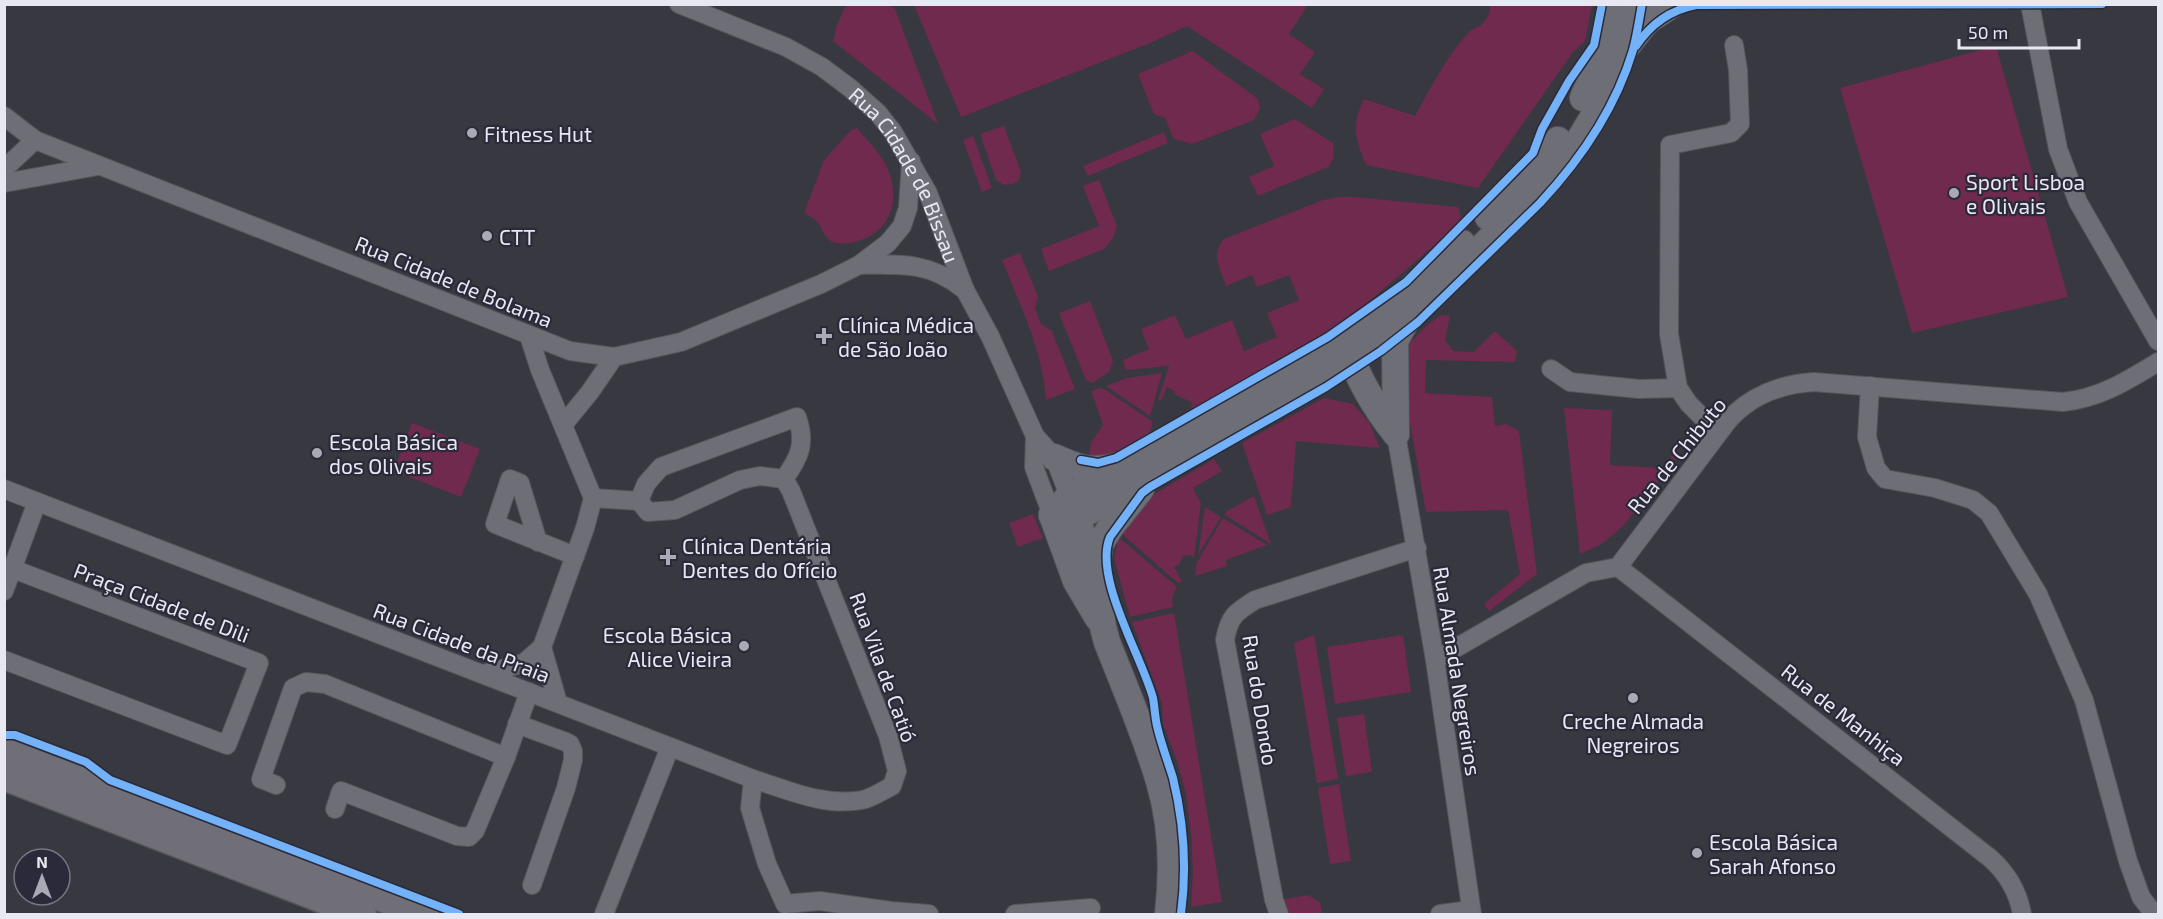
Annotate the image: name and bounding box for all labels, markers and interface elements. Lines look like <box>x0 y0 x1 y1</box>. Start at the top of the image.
scale bar <box>1959 12 2079 50</box>
text: 50 m <box>1968 21 2008 43</box>
street label: Rua Cidade de Bissau <box>845 81 966 266</box>
place label: Fitness Hut <box>484 121 592 146</box>
marker: Fitness Hut <box>465 126 479 140</box>
place label: Sport Lisboa e Olivais <box>1966 169 2085 218</box>
marker: Sport Lisboa e Olivais <box>1947 186 1961 200</box>
place label: CTT <box>499 224 535 249</box>
marker: CTT <box>480 229 494 243</box>
street label: Rua Cidade de Bolama <box>352 230 556 332</box>
place label: Clínica Médica de São João <box>838 312 974 361</box>
marker: Clínica Médica de São João <box>815 327 833 345</box>
street label: Rua de Chibuto <box>1621 392 1731 518</box>
place label: Escola Básica dos Olivais <box>329 429 458 478</box>
marker: Escola Básica dos Olivais <box>310 446 324 460</box>
place label: Clínica Dentária Dentes do Ofício <box>682 533 837 582</box>
marker: Clínica Dentária Dentes do Ofício <box>659 548 677 566</box>
street label: Praça Cidade de Dili <box>70 557 253 649</box>
street label: Rua Almada Negreiros <box>1429 565 1487 777</box>
street label: Rua Vila de Catió <box>845 589 923 745</box>
street label: Rua Cidade da Praia <box>370 597 554 687</box>
place label: Escola Básica Alice Vieira <box>603 622 732 671</box>
street label: Rua do Dondo <box>1238 633 1284 767</box>
marker: Escola Básica Alice Vieira <box>737 639 751 653</box>
street label: Rua de Manhiça <box>1776 658 1911 772</box>
marker: Creche Almada Negreiros <box>1626 691 1640 705</box>
place label: Creche Almada Negreiros <box>1562 708 1704 757</box>
place label: Escola Básica Sarah Afonso <box>1709 829 1838 878</box>
marker: Escola Básica Sarah Afonso <box>1690 846 1704 860</box>
north arrow <box>12 847 72 907</box>
text: N <box>36 852 48 871</box>

